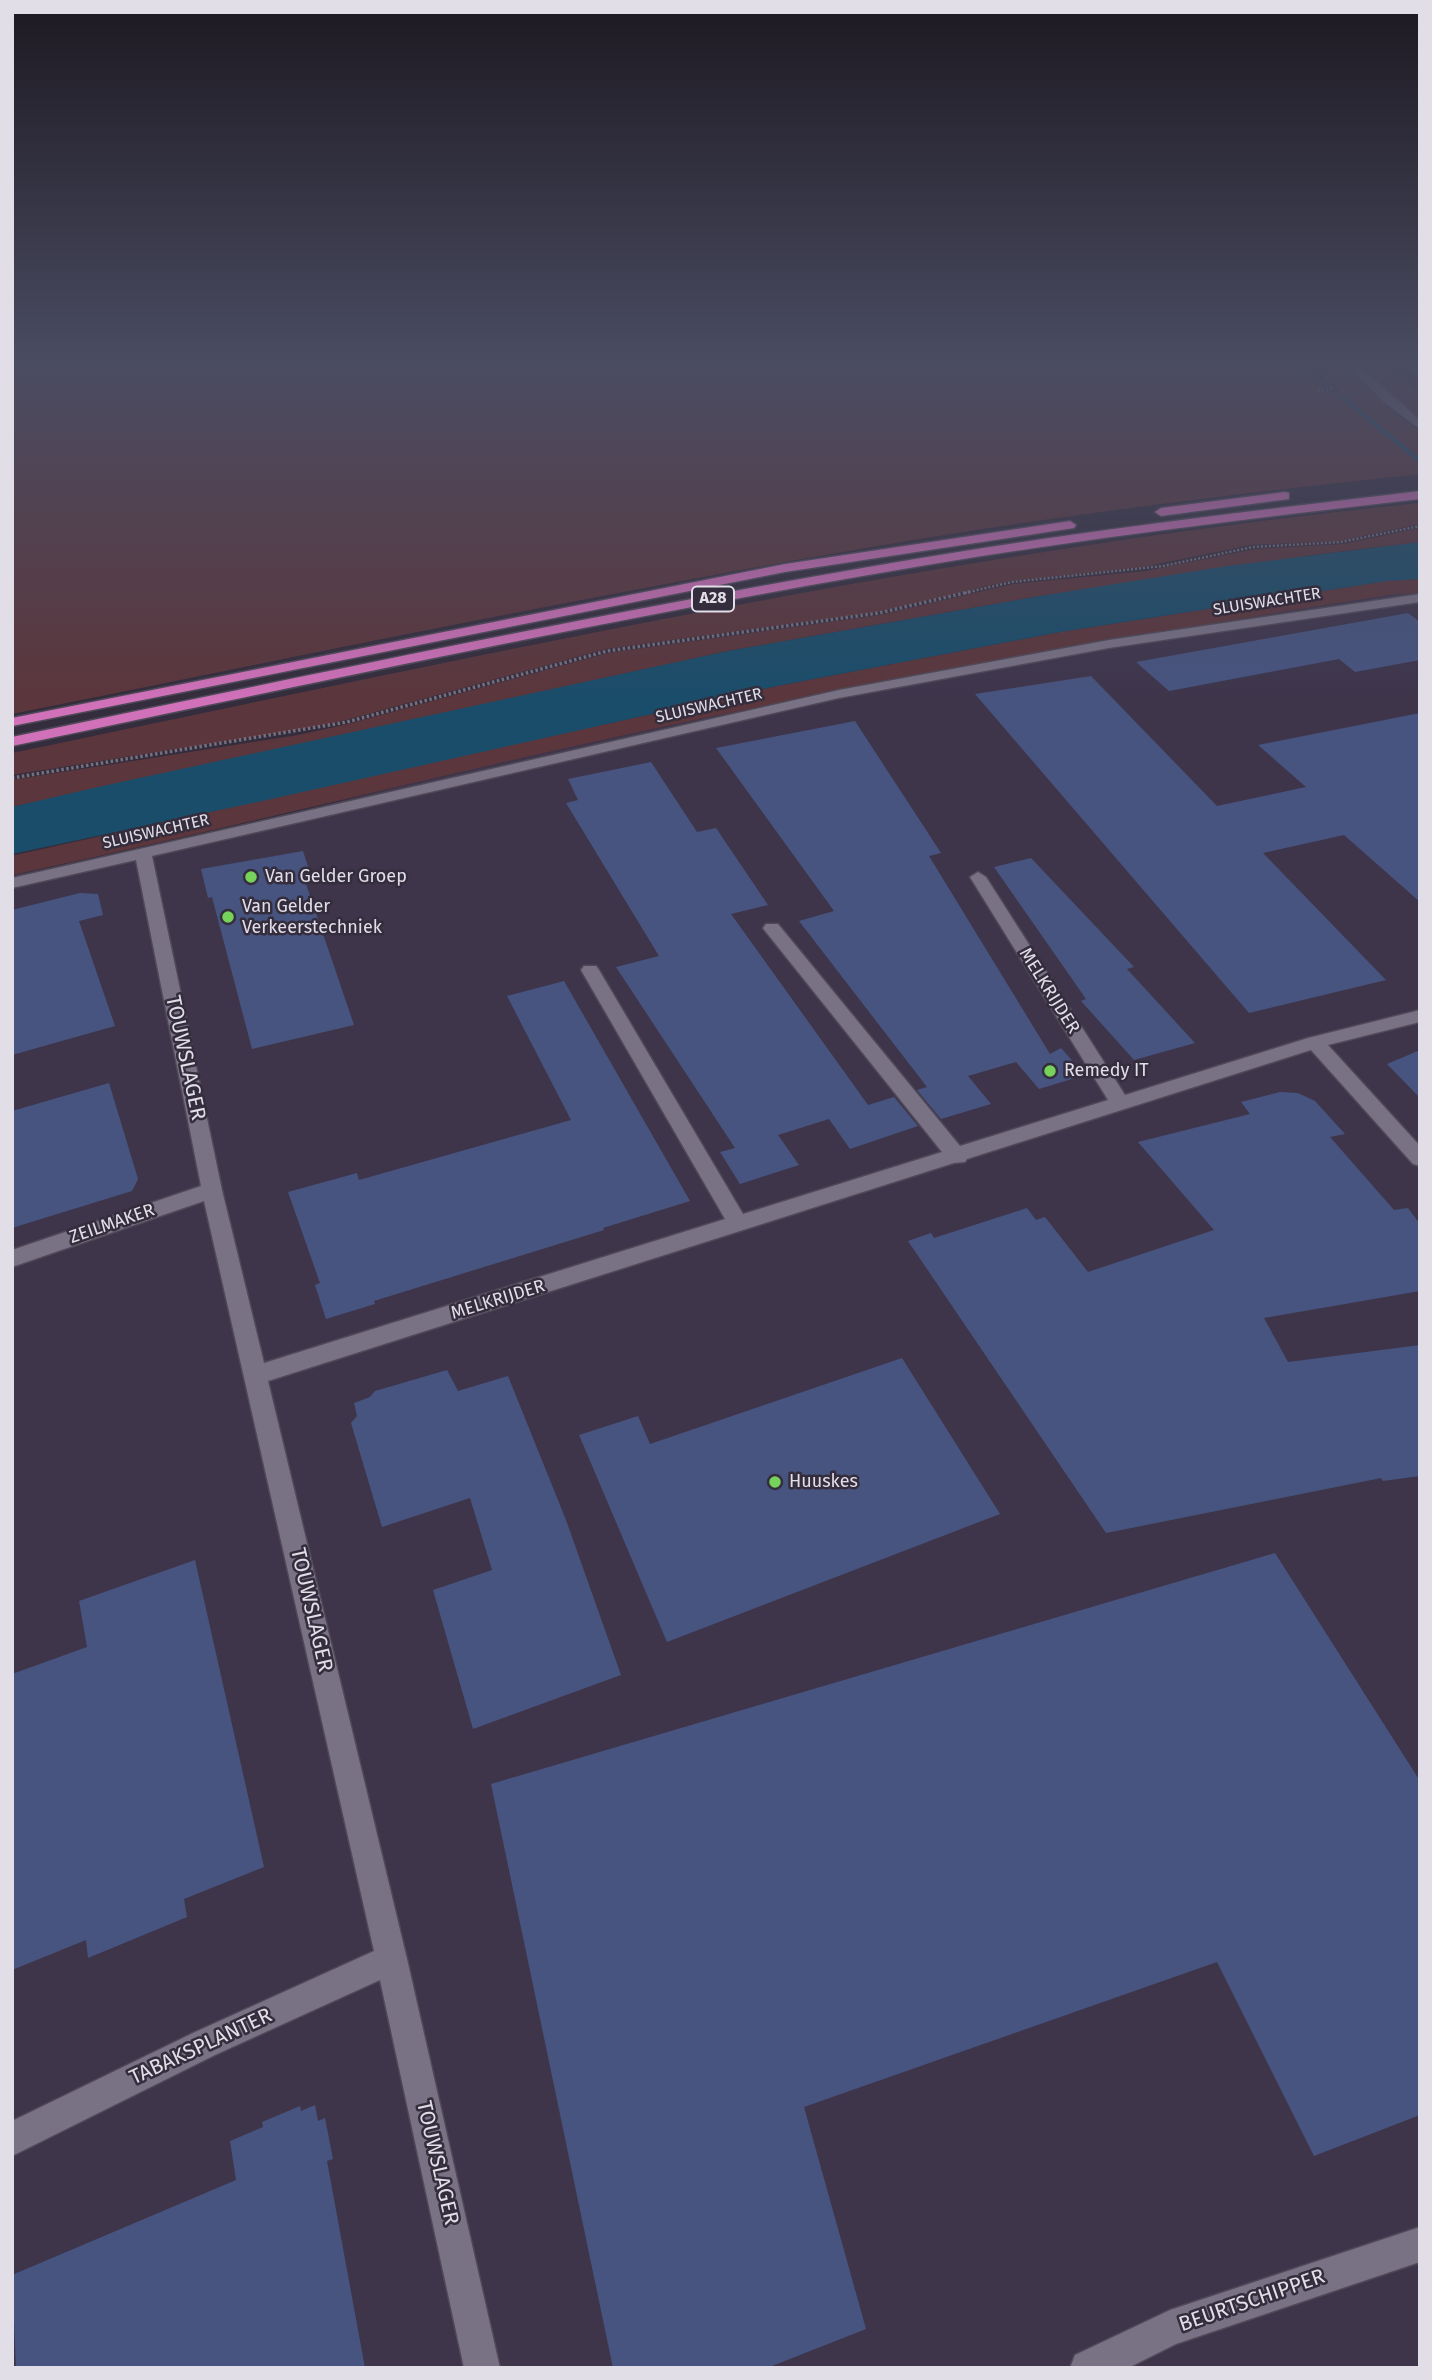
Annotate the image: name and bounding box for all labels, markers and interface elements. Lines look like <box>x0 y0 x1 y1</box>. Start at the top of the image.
street label: SLUISWACHTER <box>1212 584 1322 620</box>
road number: A28 <box>692 586 734 612</box>
street label: SLUISWACHTER <box>654 684 764 728</box>
street label: SLUISWACHTER <box>101 810 211 854</box>
place label: Van Gelder Groep <box>265 866 407 888</box>
marker: Van Gelder Groep <box>243 869 259 885</box>
place label: Van Gelder Verkeerstechniek <box>242 896 382 939</box>
marker: Van Gelder Verkeerstechniek <box>220 909 236 925</box>
street label: MELKRIJDER <box>1014 944 1084 1038</box>
street label: TOUWSLAGER <box>160 993 210 1123</box>
place label: Remedy IT <box>1064 1060 1149 1082</box>
marker: Remedy IT <box>1042 1063 1058 1079</box>
street label: ZEILMAKER <box>67 1199 157 1249</box>
street label: MELKRIJDER <box>448 1275 548 1325</box>
place label: Huuskes <box>789 1471 858 1493</box>
marker: Huuskes <box>767 1474 783 1490</box>
street label: TOUWSLAGER <box>284 1545 338 1675</box>
street label: TABAKSPLANTER <box>126 2003 276 2091</box>
street label: TOUWSLAGER <box>410 2098 464 2228</box>
street label: BEURTSCHIPPER <box>1176 2264 1328 2338</box>

